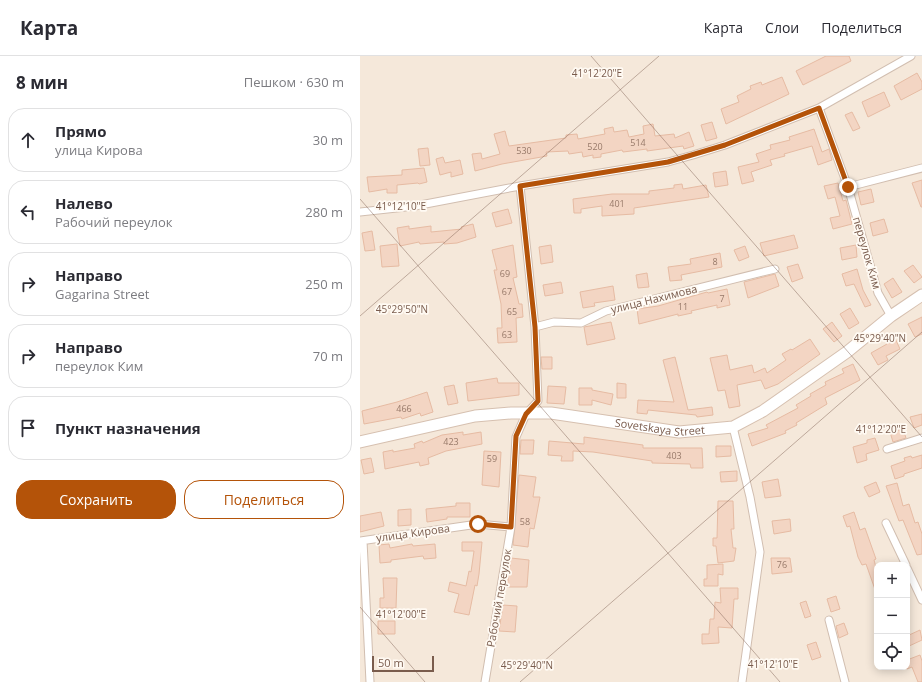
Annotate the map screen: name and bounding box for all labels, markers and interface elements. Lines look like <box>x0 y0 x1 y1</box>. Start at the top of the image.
text: Карта <box>20 15 78 41</box>
text: Карта <box>704 18 743 37</box>
text: Слои <box>765 18 799 37</box>
text: Поделиться <box>821 18 902 37</box>
text: 41°12'20"E <box>572 66 622 80</box>
text: 8 мин <box>16 71 68 94</box>
text: Пешком · 630 m <box>244 73 344 91</box>
text: Прямо <box>55 121 107 141</box>
icon: ahead <box>17 129 39 151</box>
text: 30 m <box>313 131 343 149</box>
house number: 514 <box>630 136 646 149</box>
house number: 520 <box>587 140 603 153</box>
text: улица Кирова <box>55 141 143 159</box>
house number: 530 <box>516 144 532 157</box>
route end <box>839 178 857 196</box>
text: Налево <box>55 193 113 213</box>
house number: 401 <box>609 197 625 210</box>
text: 41°12'10"E <box>376 199 426 213</box>
icon: left <box>17 201 39 223</box>
text: 280 m <box>305 203 343 221</box>
text: Рабочий переулок <box>55 213 173 231</box>
street label: переулок Ким <box>850 215 885 291</box>
house number: 8 <box>712 255 718 268</box>
text: Направо <box>55 265 123 285</box>
house number: 69 <box>500 267 510 280</box>
icon: right <box>17 273 39 295</box>
text: 250 m <box>305 275 343 293</box>
street label: улица Нахимова <box>609 281 699 317</box>
text: Gagarina Street <box>55 285 149 303</box>
house number: 67 <box>502 285 512 298</box>
house number: 7 <box>719 292 725 305</box>
house number: 11 <box>678 300 688 313</box>
text: 45°29'50"N <box>376 302 428 316</box>
house number: 65 <box>507 305 517 318</box>
house number: 63 <box>502 328 512 341</box>
text: 45°29'40"N <box>854 331 906 345</box>
text: Направо <box>55 337 123 357</box>
icon: right <box>17 345 39 367</box>
text: 70 m <box>313 347 343 365</box>
text: переулок Ким <box>55 357 143 375</box>
house number: 466 <box>396 402 412 415</box>
street label: Sovetskaya Street <box>614 415 706 439</box>
icon: arrive <box>17 417 39 439</box>
text: Пункт назначения <box>55 418 201 438</box>
text: 41°12'20"E <box>856 422 906 436</box>
house number: 423 <box>443 435 459 448</box>
house number: 403 <box>666 449 682 462</box>
house number: 59 <box>487 452 497 465</box>
button: Сохранить <box>16 480 176 519</box>
button: Поделиться <box>184 480 344 519</box>
route start <box>469 515 487 533</box>
house number: 58 <box>520 515 530 528</box>
street label: улица Кирова <box>375 520 451 545</box>
street label: Рабочий переулок <box>482 547 515 648</box>
house number: 76 <box>777 558 787 571</box>
map controls <box>874 562 910 670</box>
button: + <box>874 562 910 598</box>
button: − <box>874 598 910 634</box>
text: 41°12'00"E <box>376 607 426 621</box>
button: locate <box>874 634 910 670</box>
scale bar <box>372 654 434 673</box>
text: 50 m <box>378 655 404 670</box>
text: 41°12'10"E <box>748 657 798 671</box>
text: 45°29'40"N <box>501 658 553 672</box>

